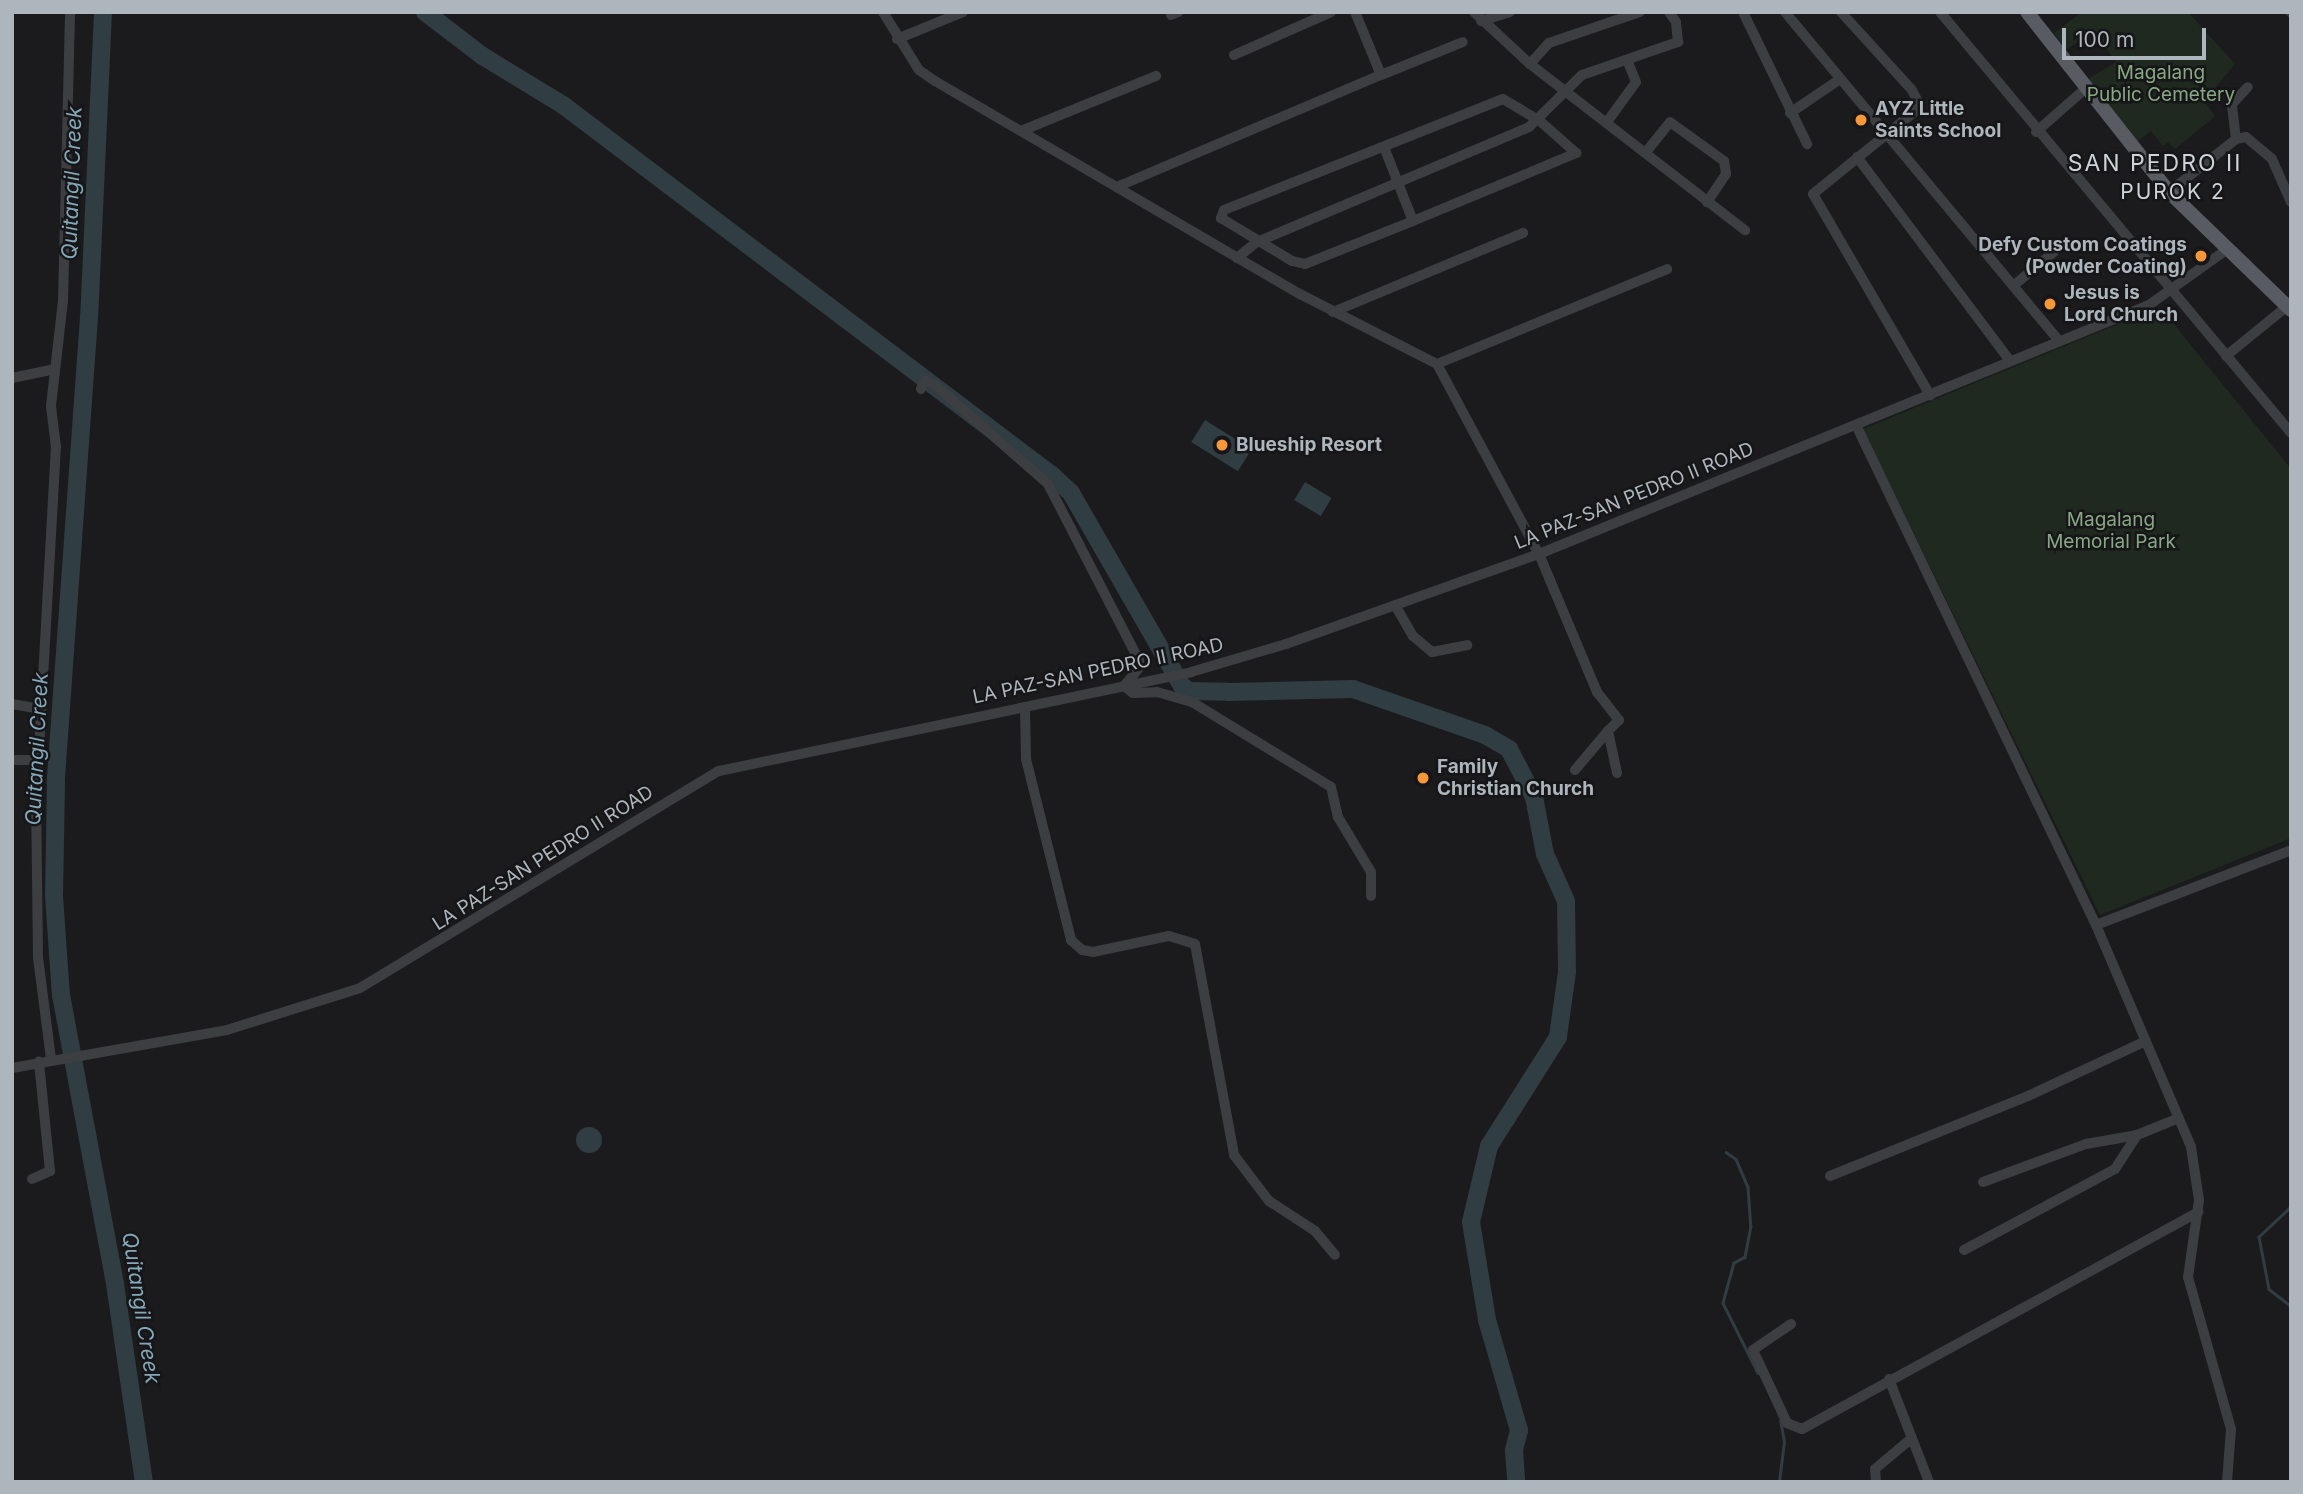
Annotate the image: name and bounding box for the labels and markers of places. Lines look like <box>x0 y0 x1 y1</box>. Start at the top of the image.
place label: AYZ Little Saints School <box>1875 98 2001 142</box>
marker: AYZ Little Saints School <box>1853 112 1869 128</box>
place label: Defy Custom Coatings (Powder Coating) <box>1978 234 2187 278</box>
marker: Defy Custom Coatings (Powder Coating) <box>2193 248 2209 264</box>
place label: Jesus is Lord Church <box>2064 282 2178 326</box>
marker: Jesus is Lord Church <box>2042 296 2058 312</box>
place label: Blueship Resort <box>1236 434 1382 456</box>
marker: Blueship Resort <box>1214 437 1230 453</box>
place label: Family Christian Church <box>1437 756 1594 800</box>
marker: Family Christian Church <box>1415 770 1431 786</box>

